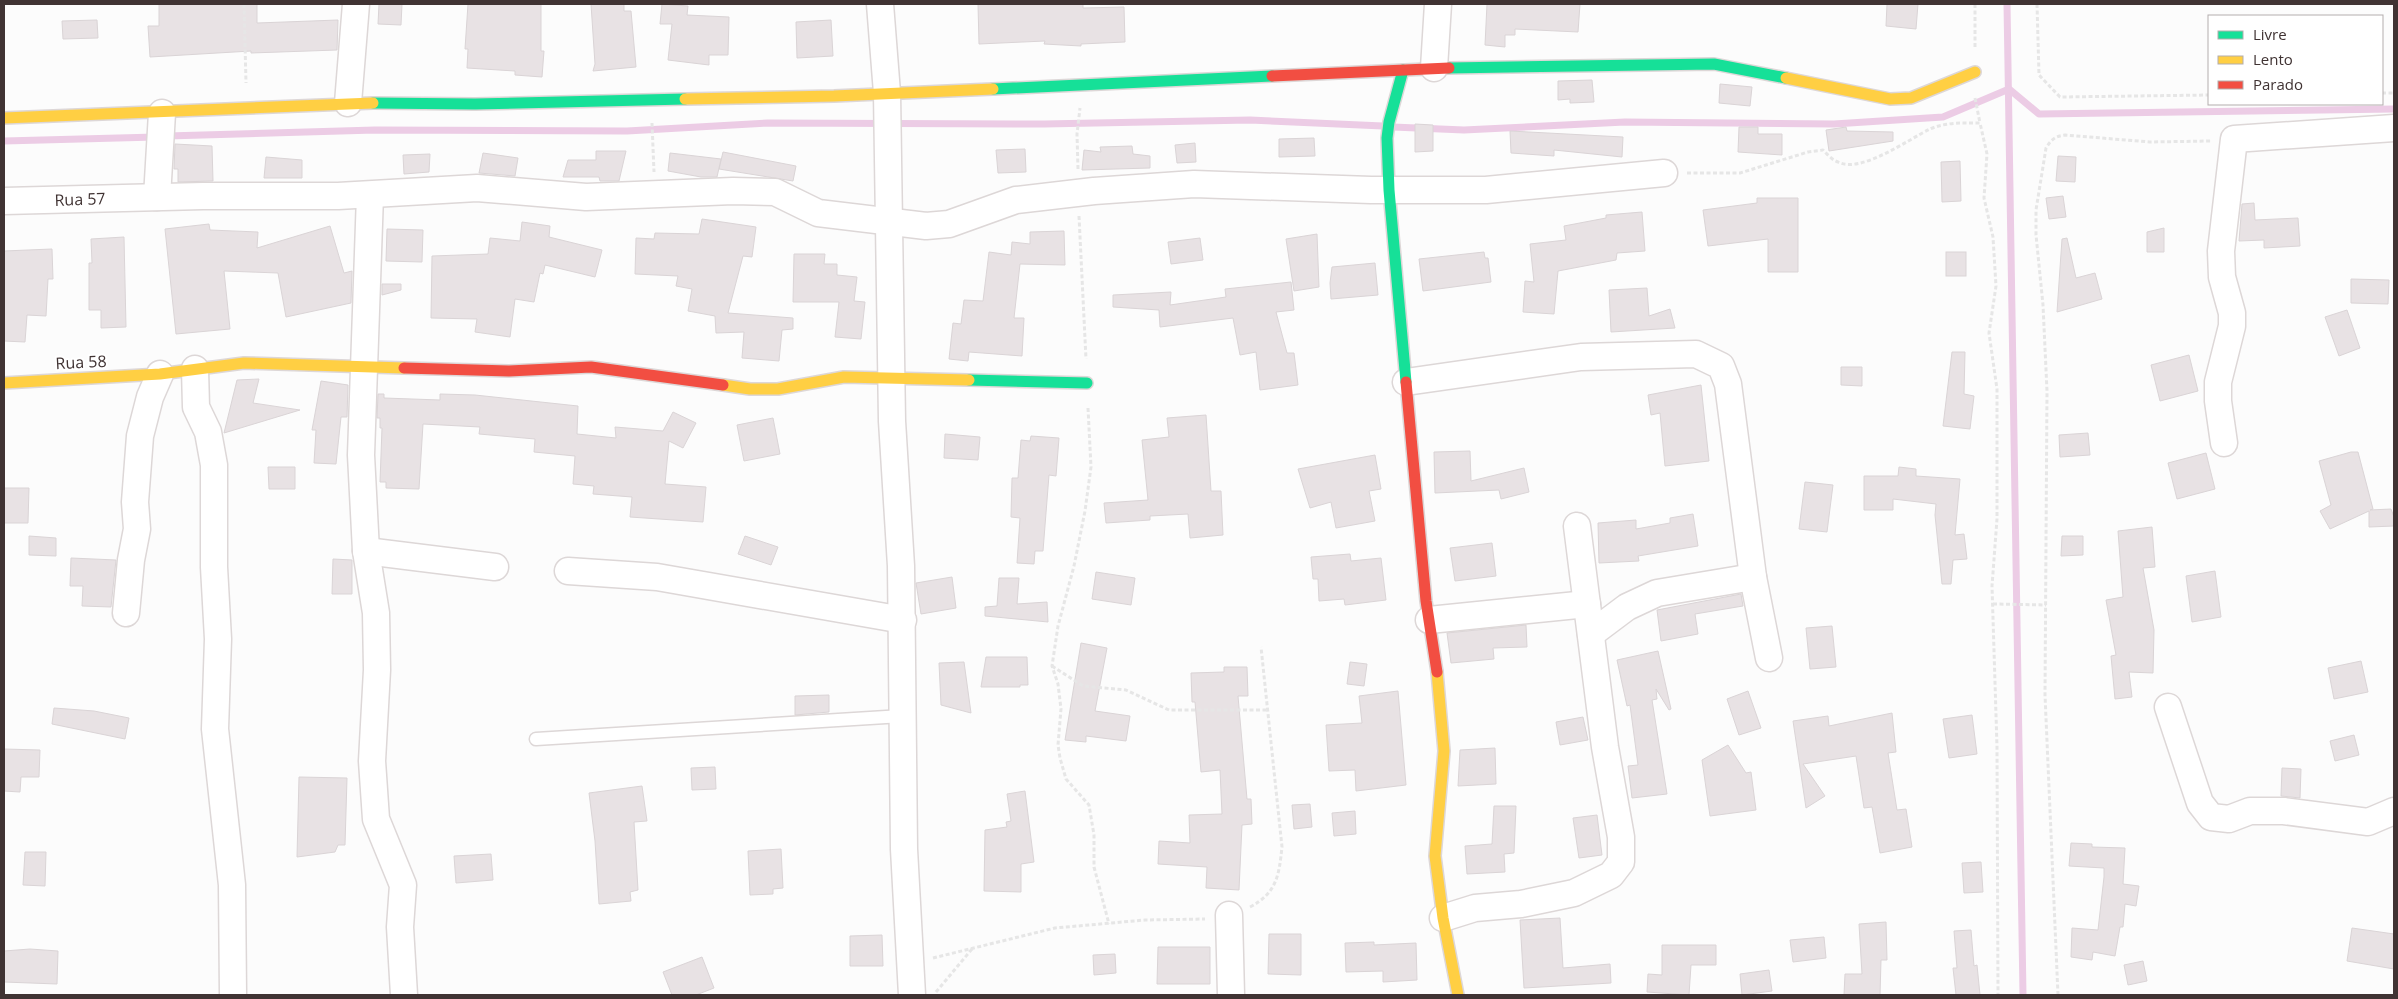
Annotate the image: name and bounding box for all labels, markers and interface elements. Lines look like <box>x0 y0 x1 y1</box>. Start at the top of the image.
legend <box>2208 15 2383 105</box>
text: Livre <box>2253 24 2287 44</box>
text: Lento <box>2253 49 2293 69</box>
text: Parado <box>2253 74 2303 94</box>
street label: Rua 57 <box>54 187 106 211</box>
street label: Rua 58 <box>55 350 107 374</box>

